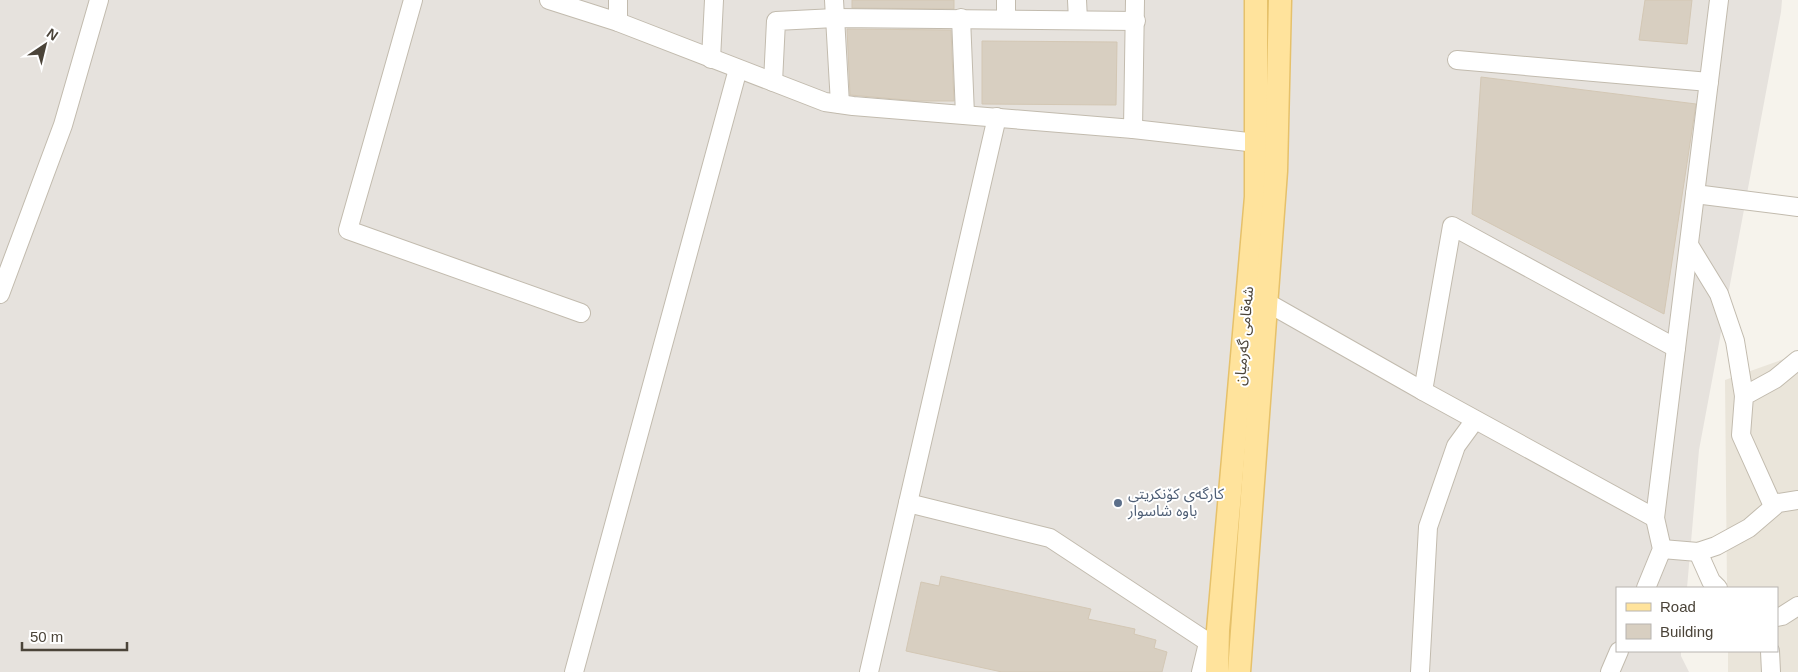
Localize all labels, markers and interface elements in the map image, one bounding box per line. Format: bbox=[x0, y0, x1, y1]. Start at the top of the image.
north arrow bbox=[20, 20, 70, 70]
text: N bbox=[44, 25, 61, 44]
street label: شەقامی گەرمیان bbox=[1231, 285, 1257, 386]
place label: کارگەی کۆنکریتی باوە شاسوار bbox=[1127, 485, 1225, 520]
marker: کارگەی کۆنکریتی باوە شاسوار bbox=[1112, 497, 1124, 509]
legend bbox=[1616, 587, 1778, 652]
text: Road bbox=[1660, 598, 1696, 615]
scale bar bbox=[22, 620, 128, 652]
text: Building bbox=[1660, 623, 1713, 640]
text: 50 m bbox=[30, 628, 63, 645]

